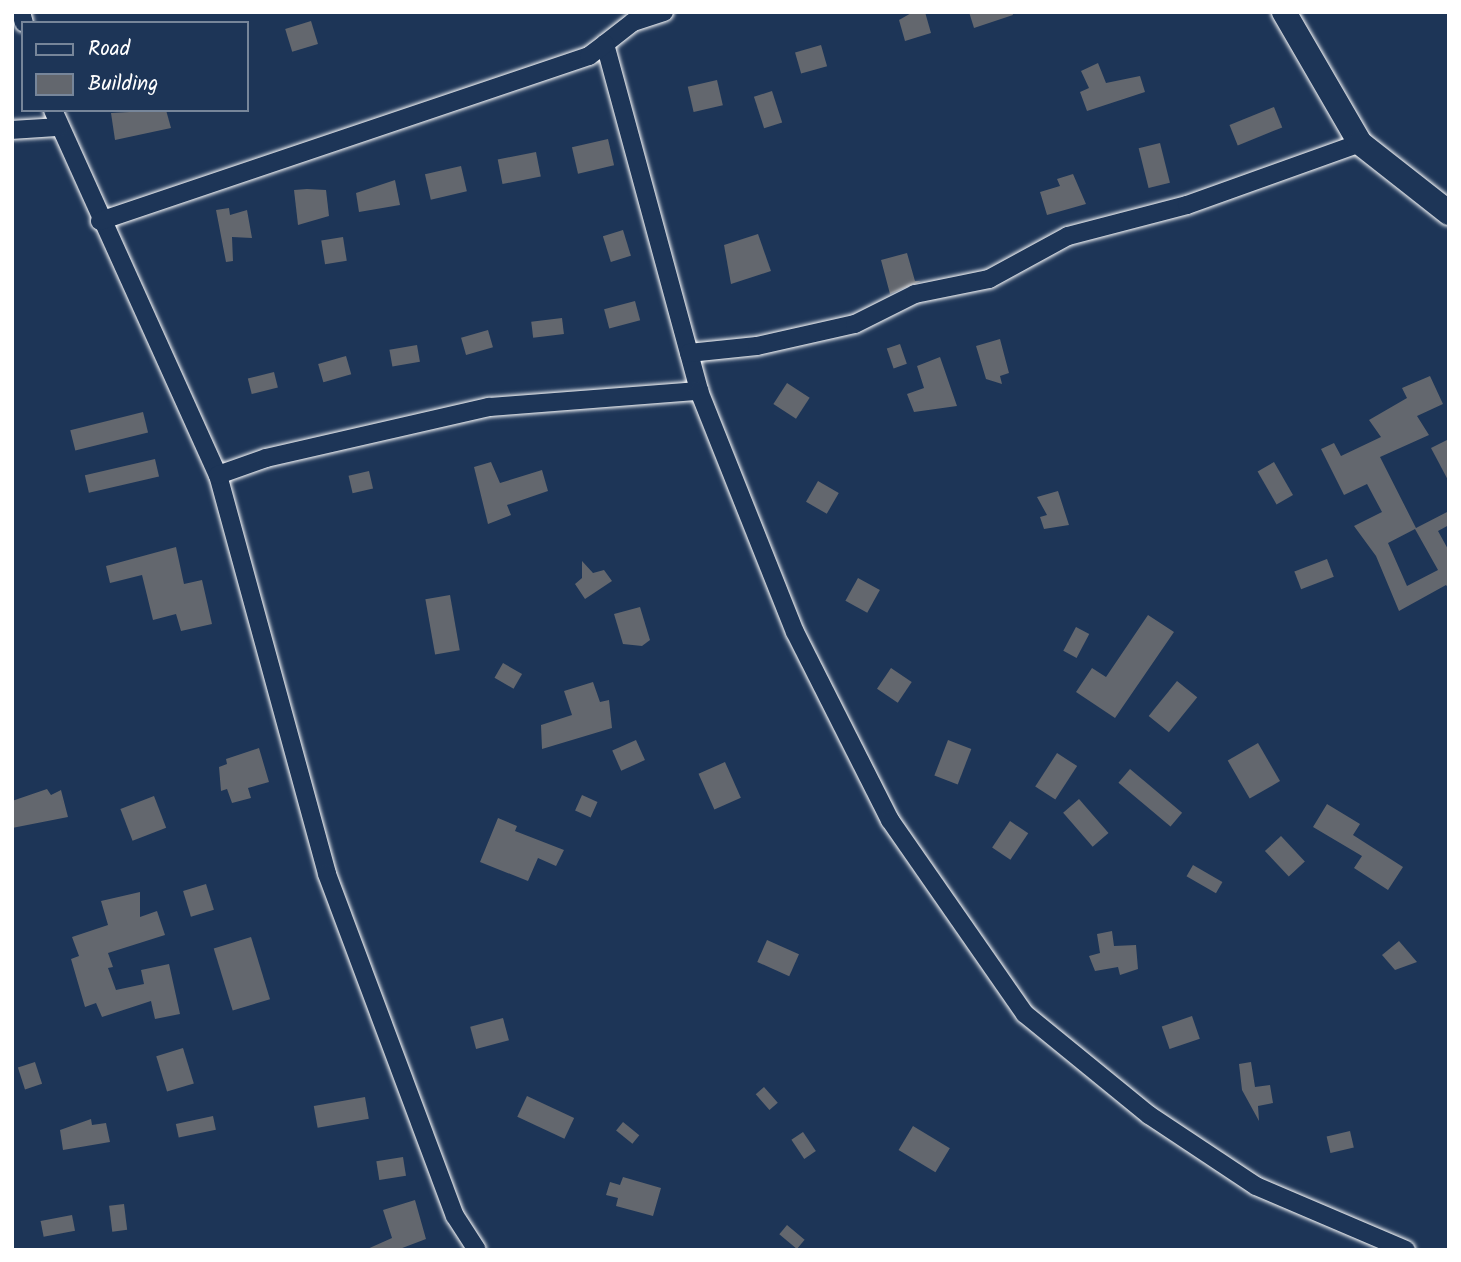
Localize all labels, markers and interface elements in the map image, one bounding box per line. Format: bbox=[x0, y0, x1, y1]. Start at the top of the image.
legend bbox=[21, 21, 248, 112]
text: Road bbox=[88, 33, 130, 66]
text: Building bbox=[88, 68, 158, 101]

